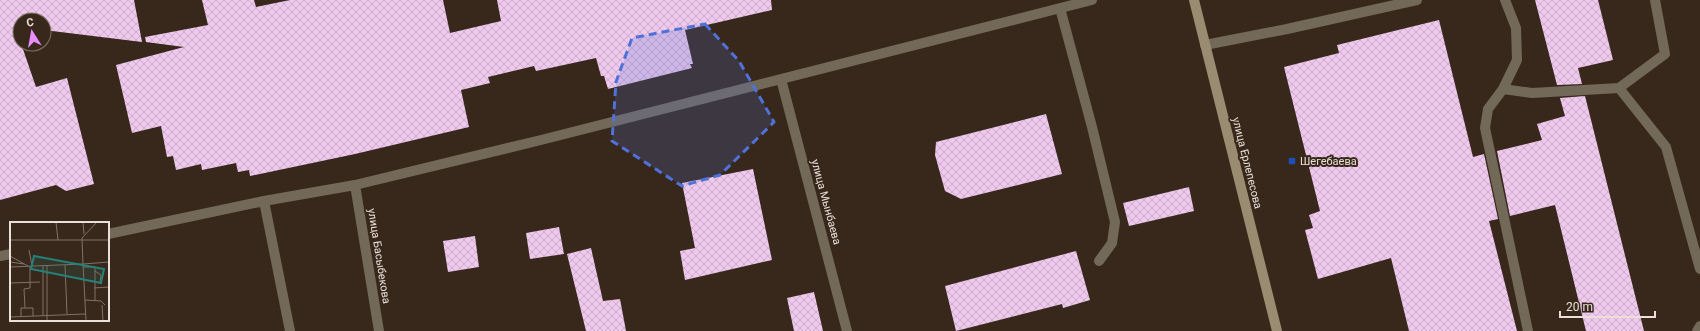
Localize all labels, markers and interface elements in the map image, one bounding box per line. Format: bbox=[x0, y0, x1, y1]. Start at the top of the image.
north arrow bbox=[12, 12, 52, 52]
text: С bbox=[25, 16, 35, 30]
street label: улица Ерлепесова bbox=[1229, 116, 1265, 210]
place label: Шегебаева bbox=[1300, 155, 1357, 168]
marker: Шегебаева bbox=[1287, 156, 1297, 166]
street label: улица Мынбаева bbox=[808, 158, 844, 246]
street label: улица Басыбекова bbox=[365, 207, 393, 305]
inset map bbox=[10, 222, 109, 321]
scale bar bbox=[1560, 293, 1655, 319]
text: 20 m bbox=[1566, 300, 1593, 314]

